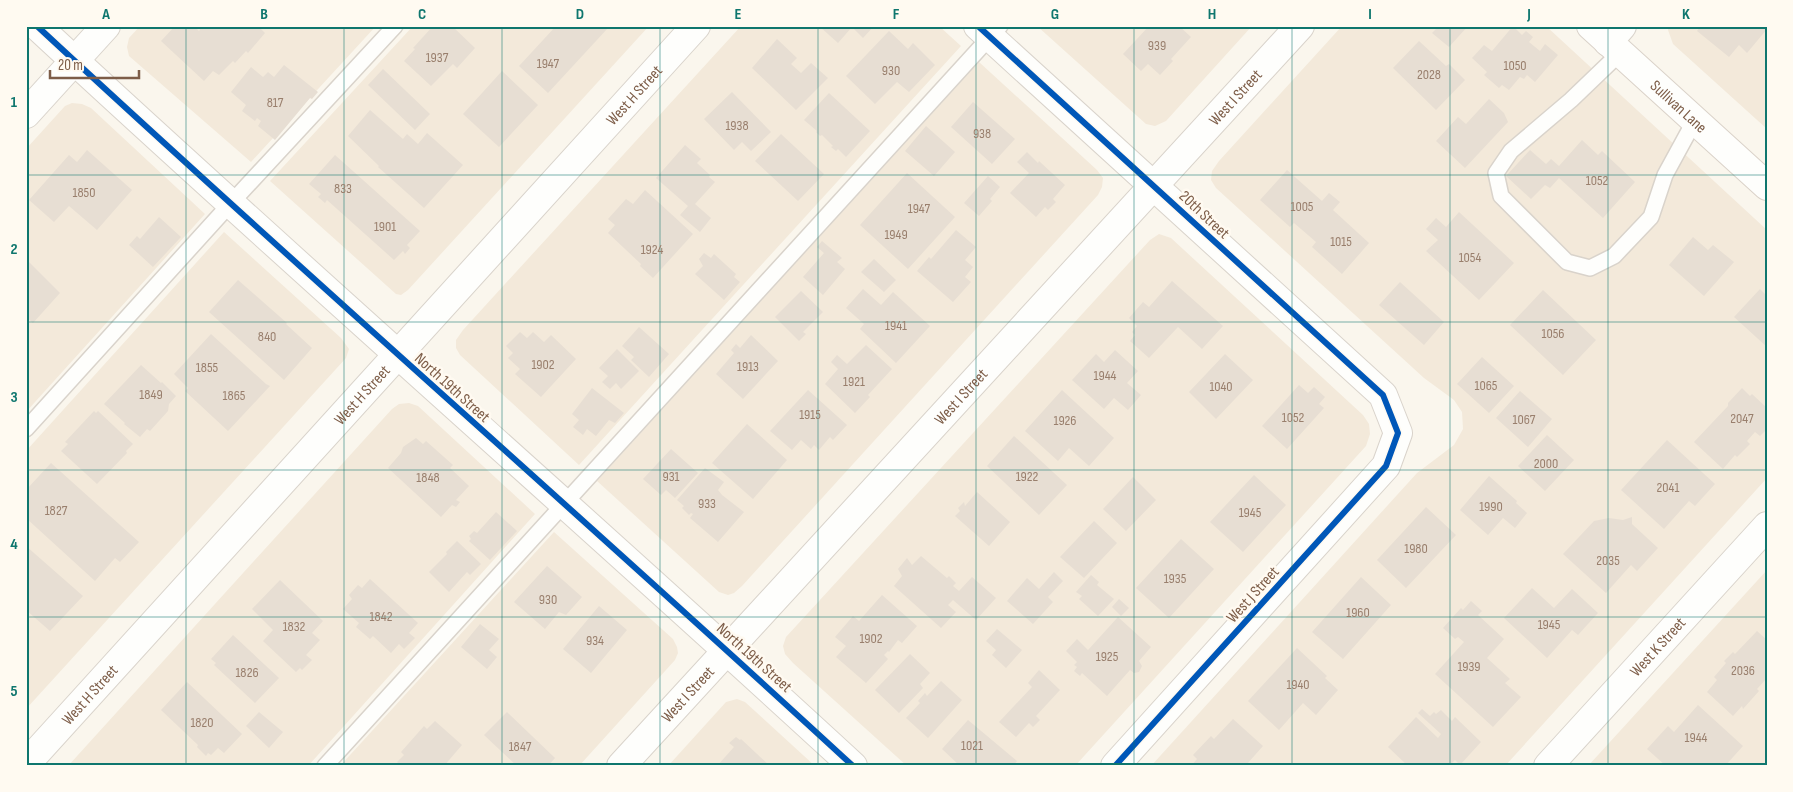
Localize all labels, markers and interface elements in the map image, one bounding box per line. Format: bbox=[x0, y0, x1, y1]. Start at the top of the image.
text: A bbox=[101, 5, 110, 24]
text: B bbox=[260, 5, 268, 24]
text: C bbox=[418, 5, 426, 24]
text: D bbox=[576, 5, 584, 24]
text: E bbox=[735, 5, 742, 24]
text: F bbox=[893, 5, 900, 24]
text: G bbox=[1051, 5, 1059, 24]
text: H bbox=[1208, 5, 1216, 24]
text: I bbox=[1368, 5, 1372, 24]
text: J bbox=[1526, 5, 1531, 24]
text: K bbox=[1682, 5, 1690, 24]
house number: 939 bbox=[1148, 37, 1166, 54]
scale bar bbox=[50, 48, 139, 80]
house number: 1937 bbox=[426, 49, 449, 66]
house number: 1947 bbox=[537, 55, 560, 72]
text: 20 m bbox=[58, 56, 83, 75]
house number: 1050 bbox=[1503, 57, 1527, 74]
street label: West H Street bbox=[603, 62, 667, 130]
house number: 930 bbox=[882, 62, 900, 79]
street label: West I Street bbox=[1206, 66, 1267, 130]
house number: 2028 bbox=[1417, 66, 1441, 83]
street label: Sullivan Lane bbox=[1646, 77, 1710, 138]
text: 1 bbox=[11, 93, 18, 112]
house number: 817 bbox=[267, 94, 284, 111]
house number: 1938 bbox=[725, 117, 749, 134]
house number: 938 bbox=[973, 125, 991, 142]
house number: 1052 bbox=[1586, 172, 1608, 189]
house number: 833 bbox=[334, 180, 352, 197]
house number: 1850 bbox=[73, 184, 95, 201]
street label: 20th Street bbox=[1175, 187, 1233, 243]
house number: 1005 bbox=[1290, 198, 1314, 215]
house number: 1947 bbox=[908, 200, 931, 217]
house number: 1901 bbox=[374, 218, 396, 235]
house number: 1949 bbox=[884, 226, 908, 243]
house number: 1015 bbox=[1330, 233, 1352, 250]
text: 2 bbox=[10, 240, 18, 259]
house number: 1924 bbox=[641, 241, 663, 258]
house number: 1054 bbox=[1459, 249, 1481, 266]
house number: 1941 bbox=[885, 317, 907, 334]
house number: 1056 bbox=[1542, 325, 1564, 342]
house number: 840 bbox=[258, 328, 276, 345]
street label: North 19th Street bbox=[410, 349, 494, 427]
house number: 1902 bbox=[531, 356, 555, 373]
house number: 1913 bbox=[737, 358, 759, 375]
house number: 1855 bbox=[196, 359, 219, 376]
street label: West H Street bbox=[331, 362, 395, 429]
street label: West I Street bbox=[931, 365, 992, 429]
house number: 1944 bbox=[1094, 367, 1117, 384]
house number: 1921 bbox=[843, 373, 865, 390]
house number: 1065 bbox=[1475, 377, 1498, 394]
house number: 1040 bbox=[1209, 378, 1233, 395]
house number: 1849 bbox=[139, 386, 163, 403]
house number: 1865 bbox=[223, 387, 246, 404]
text: 3 bbox=[10, 388, 18, 407]
house number: 1915 bbox=[799, 406, 821, 423]
house number: 1052 bbox=[1282, 409, 1304, 426]
house number: 2047 bbox=[1730, 410, 1754, 427]
house number: 1067 bbox=[1513, 411, 1536, 428]
house number: 1926 bbox=[1053, 412, 1077, 429]
house number: 2000 bbox=[1534, 455, 1558, 472]
house number: 931 bbox=[663, 468, 680, 485]
house number: 1922 bbox=[1016, 468, 1039, 485]
house number: 1848 bbox=[416, 469, 440, 486]
house number: 2041 bbox=[1657, 479, 1679, 496]
house number: 933 bbox=[698, 495, 716, 512]
house number: 1990 bbox=[1479, 498, 1503, 515]
house number: 1827 bbox=[45, 502, 68, 519]
house number: 1945 bbox=[1239, 504, 1262, 521]
text: 4 bbox=[10, 535, 18, 554]
house number: 1980 bbox=[1404, 540, 1428, 557]
house number: 2035 bbox=[1596, 552, 1620, 569]
street label: West J Street bbox=[1223, 563, 1283, 627]
house number: 1935 bbox=[1164, 570, 1187, 587]
house number: 930 bbox=[539, 591, 557, 608]
house number: 1960 bbox=[1346, 604, 1370, 621]
house number: 1842 bbox=[369, 608, 393, 625]
street label: West K Street bbox=[1627, 614, 1690, 681]
house number: 1945 bbox=[1538, 616, 1561, 633]
house number: 1832 bbox=[283, 618, 306, 635]
street label: North 19th Street bbox=[712, 619, 796, 697]
house number: 1902 bbox=[859, 630, 883, 647]
house number: 934 bbox=[586, 632, 604, 649]
house number: 1925 bbox=[1096, 648, 1119, 665]
house number: 1939 bbox=[1457, 658, 1481, 675]
street label: West H Street bbox=[58, 661, 122, 729]
house number: 2036 bbox=[1731, 662, 1755, 679]
street label: West I Street bbox=[658, 663, 719, 727]
house number: 1826 bbox=[235, 664, 259, 681]
house number: 1940 bbox=[1286, 676, 1310, 693]
text: 5 bbox=[10, 682, 18, 701]
house number: 1820 bbox=[190, 714, 214, 731]
house number: 1944 bbox=[1685, 729, 1708, 746]
house number: 1021 bbox=[961, 737, 983, 754]
house number: 1847 bbox=[509, 738, 532, 755]

